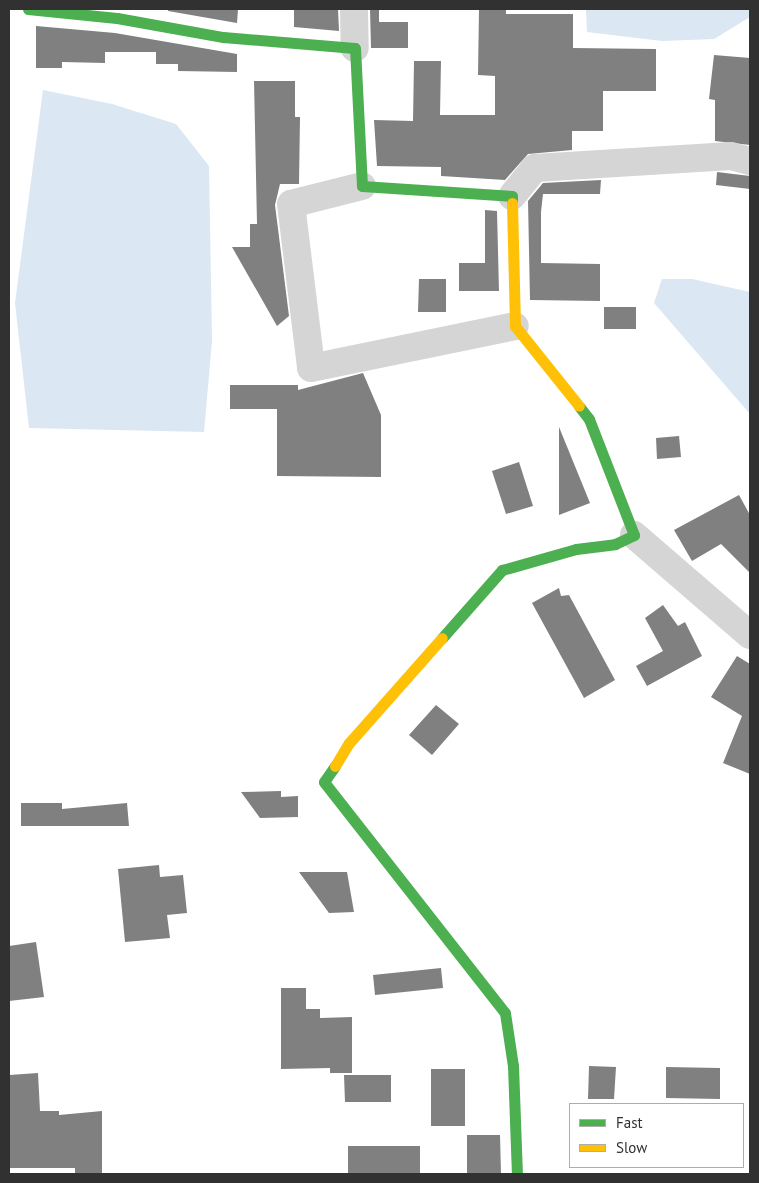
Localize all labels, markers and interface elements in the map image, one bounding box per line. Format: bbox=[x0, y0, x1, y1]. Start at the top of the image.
legend bbox=[569, 1103, 744, 1168]
text: Fast bbox=[616, 1113, 643, 1132]
text: Slow bbox=[616, 1138, 647, 1157]

